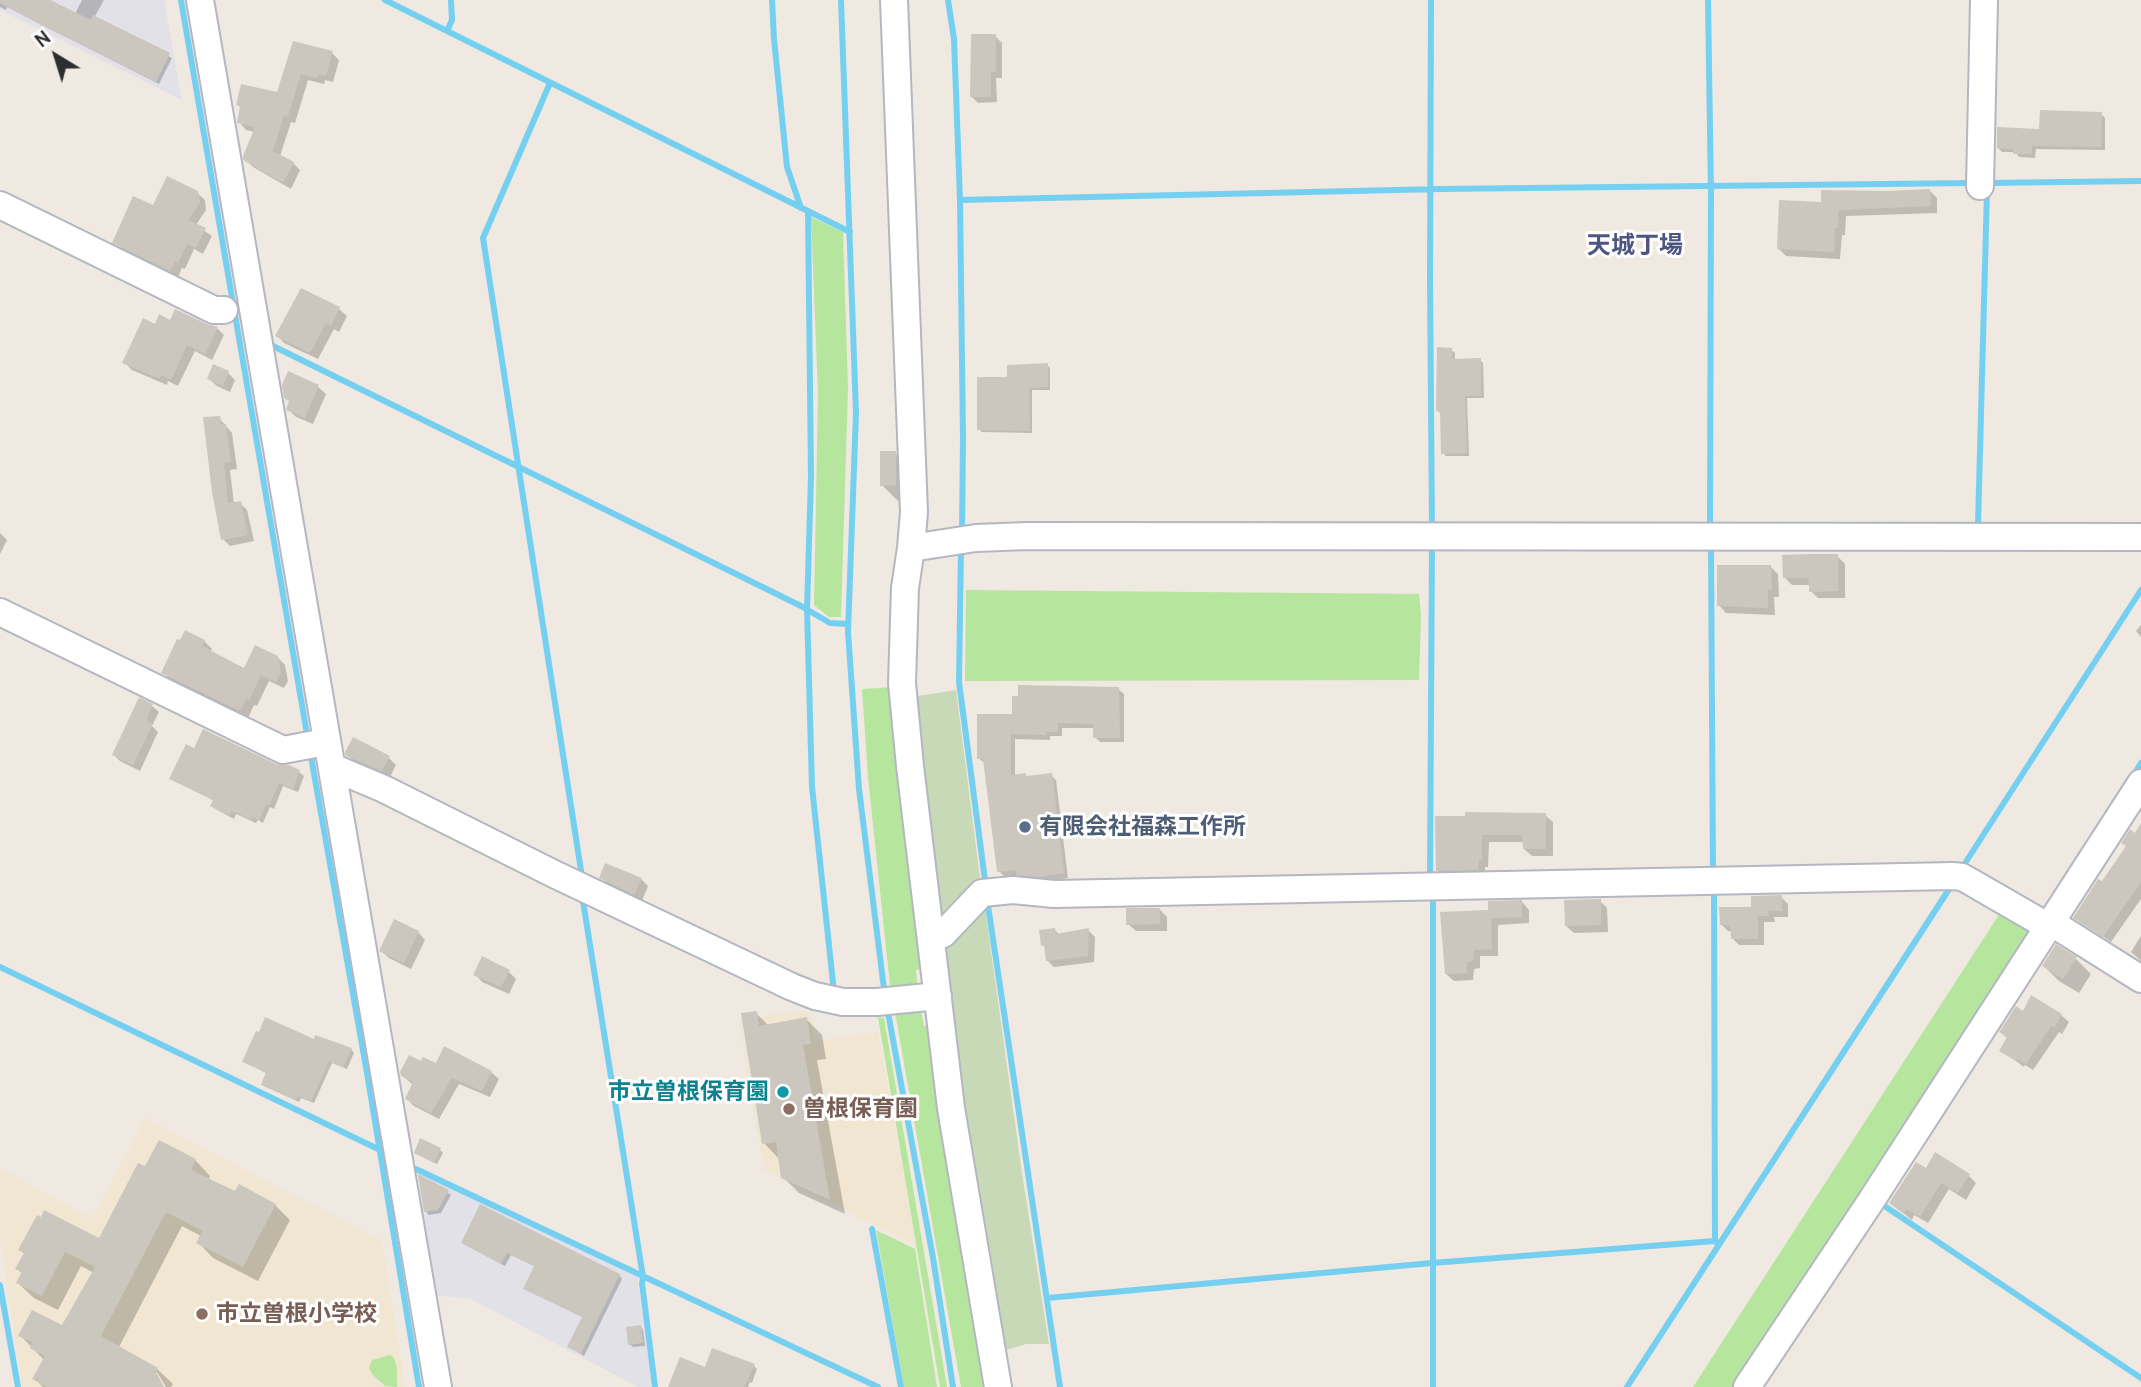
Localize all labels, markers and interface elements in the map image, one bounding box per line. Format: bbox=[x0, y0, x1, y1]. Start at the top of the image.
north arrow bbox=[21, 21, 91, 91]
text: N bbox=[30, 26, 55, 52]
district label: 天城丁場 bbox=[1587, 232, 1683, 260]
place label: 有限会社福森工作所 bbox=[1039, 813, 1246, 841]
marker: 有限会社福森工作所 bbox=[1017, 819, 1033, 835]
place label: 市立曽根保育園 bbox=[608, 1078, 769, 1106]
marker: 市立曽根保育園 bbox=[775, 1084, 791, 1100]
place label: 曽根保育園 bbox=[803, 1095, 918, 1123]
marker: 曽根保育園 bbox=[781, 1101, 797, 1117]
place label: 市立曽根小学校 bbox=[216, 1300, 377, 1328]
marker: 市立曽根小学校 bbox=[194, 1306, 210, 1322]

